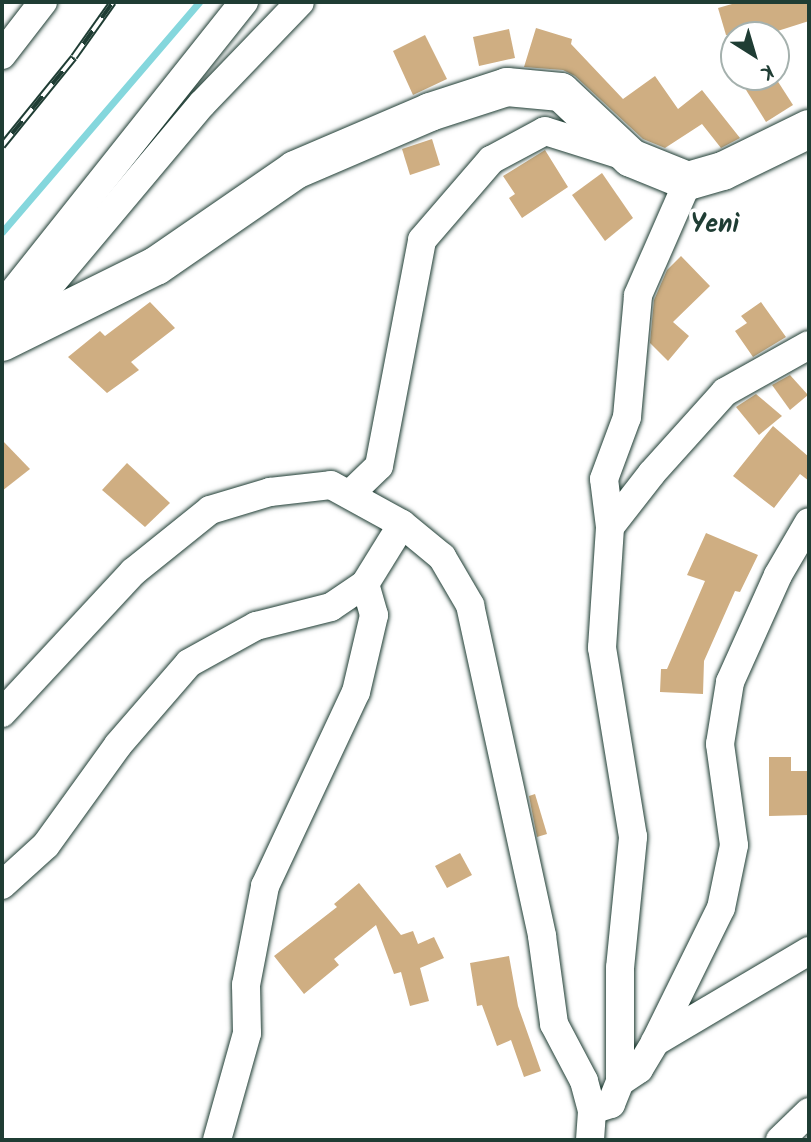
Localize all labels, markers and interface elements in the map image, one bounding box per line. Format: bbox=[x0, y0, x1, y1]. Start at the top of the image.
north arrow bbox=[720, 21, 790, 91]
text: K bbox=[753, 56, 780, 87]
district label: Yeni bbox=[691, 210, 739, 242]

